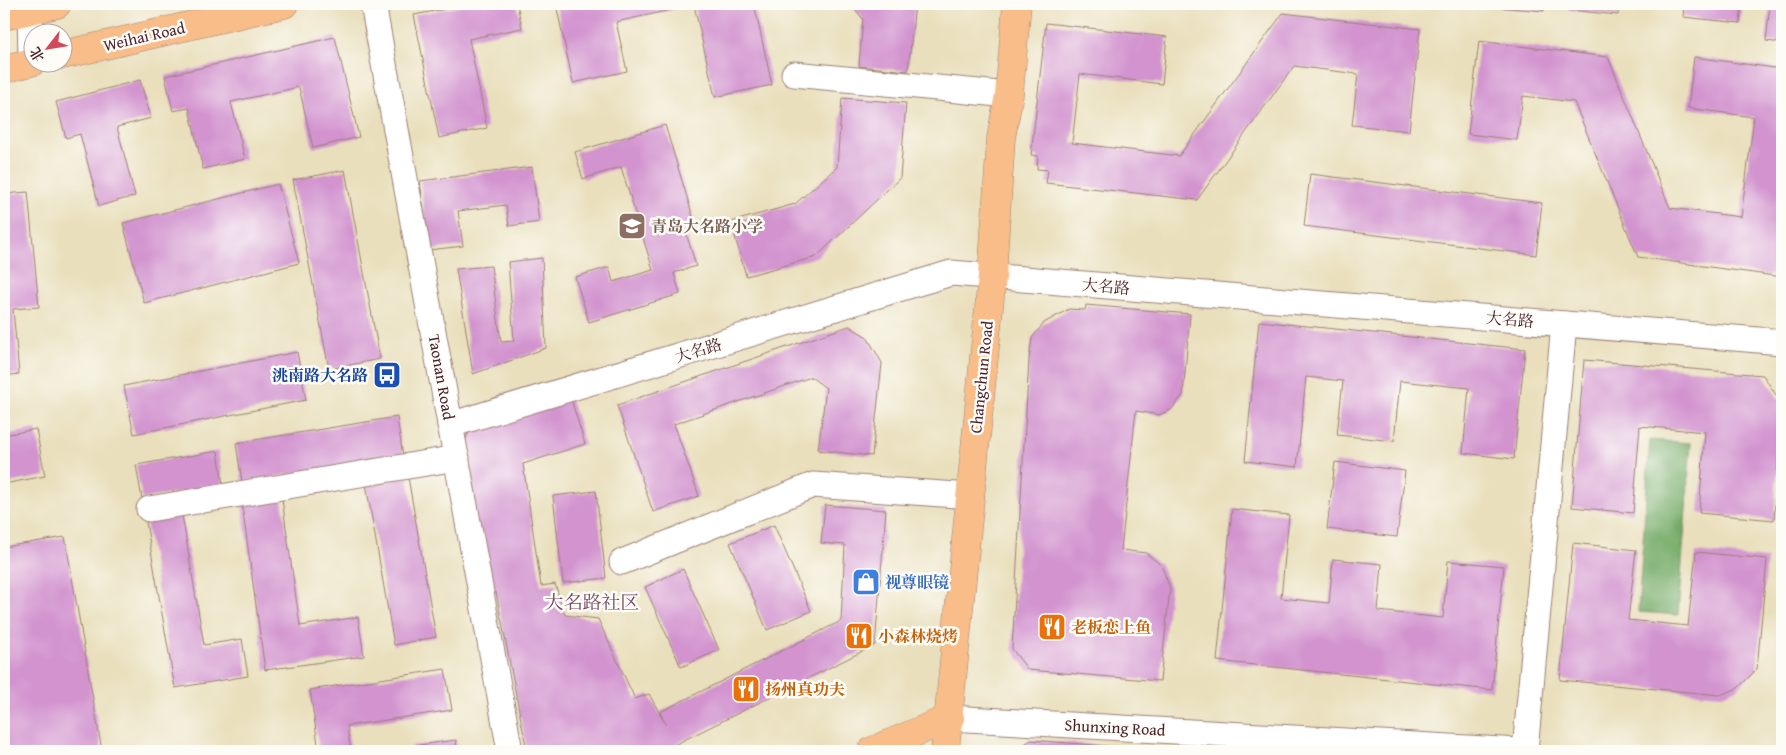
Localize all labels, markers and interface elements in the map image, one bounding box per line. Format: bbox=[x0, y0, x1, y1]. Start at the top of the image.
street label: Weihai Road bbox=[101, 15, 188, 57]
north arrow bbox=[22, 22, 72, 72]
text: 北 bbox=[25, 44, 49, 66]
school or university icon: 青岛大名路小学 bbox=[617, 211, 647, 241]
place label: 青岛大名路小学 bbox=[651, 214, 763, 238]
street label: 大名路 bbox=[1081, 272, 1131, 300]
street label: 大名路 bbox=[1485, 305, 1535, 333]
street label: Changchun Road bbox=[963, 319, 999, 434]
street label: Taonan Road bbox=[423, 332, 461, 422]
street label: 大名路 bbox=[672, 332, 724, 368]
bus stop icon: 洮南路大名路 bbox=[372, 360, 402, 390]
place label: 洮南路大名路 bbox=[272, 363, 368, 387]
shop icon: 视尊眼镜 bbox=[851, 567, 881, 597]
place label: 视尊眼镜 bbox=[885, 570, 949, 594]
district label: 大名路社区 bbox=[544, 588, 640, 616]
restaurant icon: 老板恋上鱼 bbox=[1037, 612, 1067, 642]
place label: 老板恋上鱼 bbox=[1071, 615, 1151, 639]
restaurant icon: 小森林烧烤 bbox=[844, 621, 874, 651]
place label: 小森林烧烤 bbox=[878, 624, 958, 648]
restaurant icon: 扬州真功夫 bbox=[731, 674, 761, 704]
place label: 扬州真功夫 bbox=[765, 677, 845, 701]
street label: Shunxing Road bbox=[1064, 712, 1167, 742]

